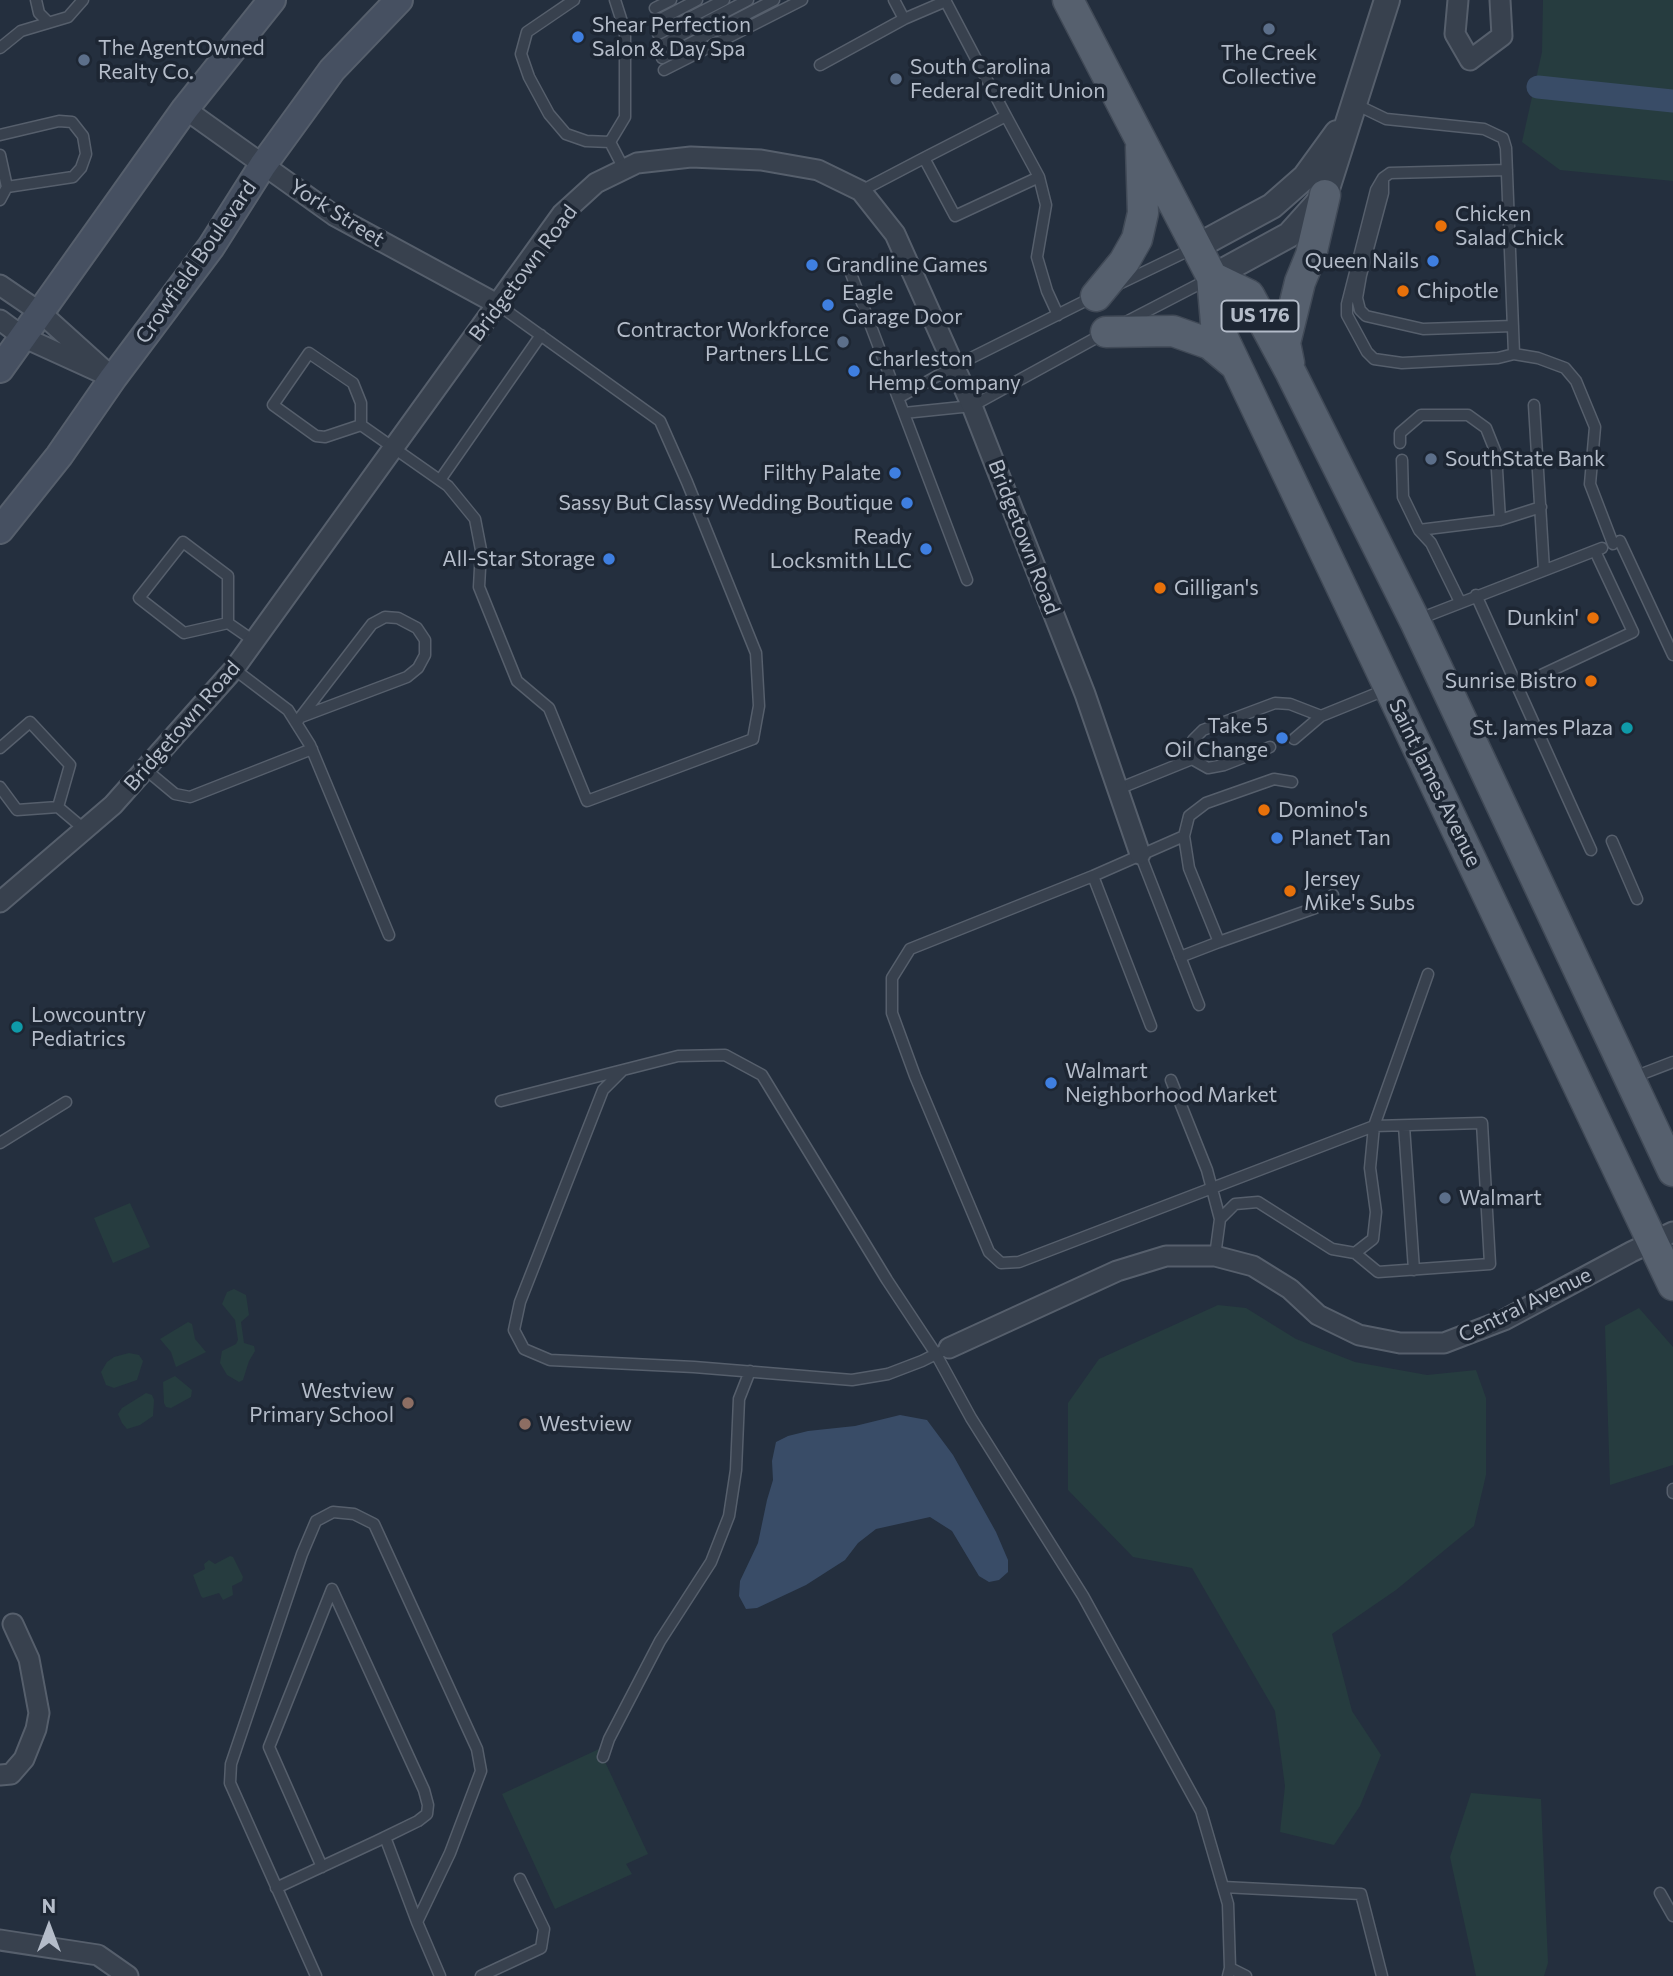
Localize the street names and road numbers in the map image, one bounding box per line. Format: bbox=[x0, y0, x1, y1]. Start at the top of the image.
street label: York Street bbox=[285, 174, 389, 252]
street label: Crowfield Boulevard bbox=[130, 176, 262, 348]
street label: Bridgetown Road bbox=[464, 200, 582, 346]
road number: US 176 bbox=[1222, 300, 1298, 332]
street label: Bridgetown Road bbox=[983, 456, 1065, 618]
street label: Bridgetown Road bbox=[119, 656, 245, 796]
street label: Saint James Avenue bbox=[1383, 695, 1487, 871]
street label: Central Avenue bbox=[1454, 1262, 1596, 1348]

